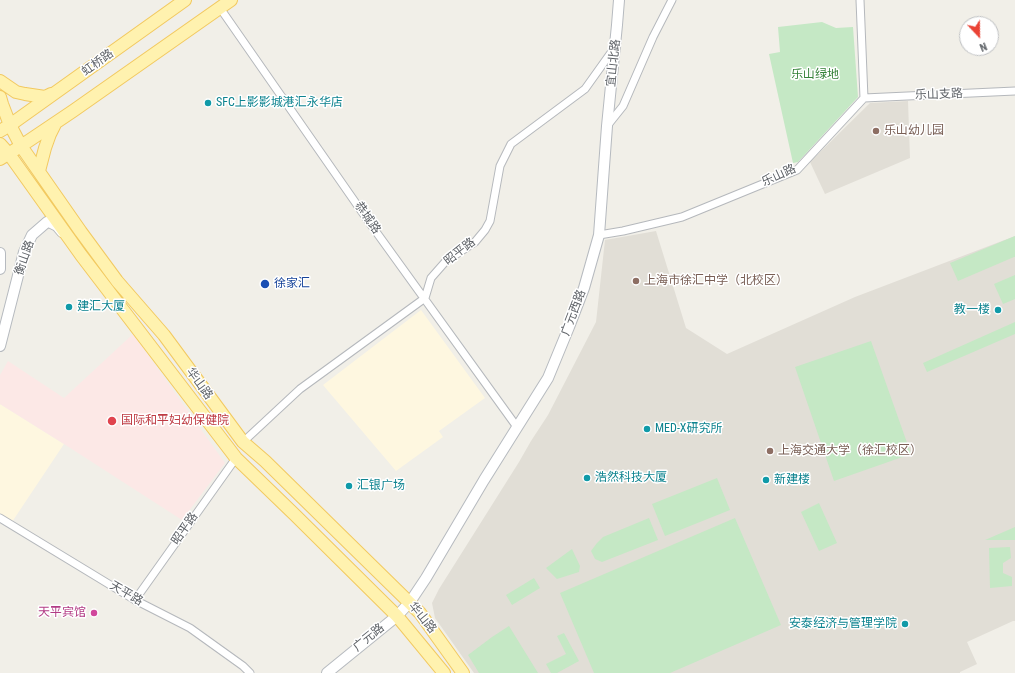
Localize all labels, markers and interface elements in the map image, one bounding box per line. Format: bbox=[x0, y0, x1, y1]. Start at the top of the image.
north arrow bbox=[959, 16, 999, 56]
street label: 宜山北路 bbox=[604, 38, 624, 88]
text: N bbox=[978, 39, 989, 54]
street label: 虹桥路 bbox=[79, 47, 117, 79]
park label: 乐山绿地 bbox=[791, 68, 839, 82]
street label: 乐山支路 bbox=[915, 87, 963, 103]
place label: SFC上影影城港汇永华店 bbox=[216, 96, 343, 110]
marker: SFC上影影城港汇永华店 bbox=[203, 98, 213, 108]
place label: 乐山幼儿园 bbox=[884, 124, 944, 138]
marker: 乐山幼儿园 bbox=[871, 126, 881, 136]
street label: 乐山路 bbox=[760, 162, 798, 190]
street label: 恭城路 bbox=[351, 199, 383, 237]
street label: 昭平路 bbox=[441, 235, 479, 269]
street label: 衡山路 bbox=[12, 239, 38, 277]
place label: 上海市徐汇中学（北校区） bbox=[644, 274, 788, 288]
marker: 上海市徐汇中学（北校区） bbox=[631, 276, 641, 286]
place label: 徐家汇 bbox=[274, 277, 310, 291]
marker: 徐家汇 bbox=[259, 278, 271, 290]
street label: 广元西路 bbox=[559, 288, 589, 338]
place label: 建汇大厦 bbox=[77, 300, 125, 314]
marker: 建汇大厦 bbox=[64, 302, 74, 312]
place label: 教一楼 bbox=[954, 303, 990, 317]
marker: 教一楼 bbox=[993, 305, 1003, 315]
street label: 华山路 bbox=[183, 365, 215, 403]
place label: 国际和平妇幼保健院 bbox=[121, 414, 229, 428]
marker: 国际和平妇幼保健院 bbox=[106, 415, 118, 427]
place label: MED-X研究所 bbox=[655, 422, 722, 436]
marker: MED-X研究所 bbox=[642, 424, 652, 434]
place label: 上海交通大学（徐汇校区） bbox=[778, 444, 922, 458]
marker: 上海交通大学（徐汇校区） bbox=[765, 446, 775, 456]
place label: 浩然科技大厦 bbox=[595, 471, 667, 485]
marker: 浩然科技大厦 bbox=[582, 473, 592, 483]
place label: 新建楼 bbox=[774, 473, 810, 487]
marker: 新建楼 bbox=[761, 475, 771, 485]
place label: 汇银广场 bbox=[357, 479, 405, 493]
marker: 汇银广场 bbox=[344, 481, 354, 491]
street label: 昭平路 bbox=[169, 510, 201, 548]
street label: 天平路 bbox=[107, 579, 145, 609]
street label: 华山路 bbox=[405, 599, 439, 637]
place label: 天平宾馆 bbox=[38, 606, 86, 620]
marker: 天平宾馆 bbox=[89, 608, 99, 618]
place label: 安泰经济与管理学院 bbox=[789, 617, 897, 631]
marker: 安泰经济与管理学院 bbox=[900, 619, 910, 629]
street label: 广元路 bbox=[350, 621, 388, 655]

